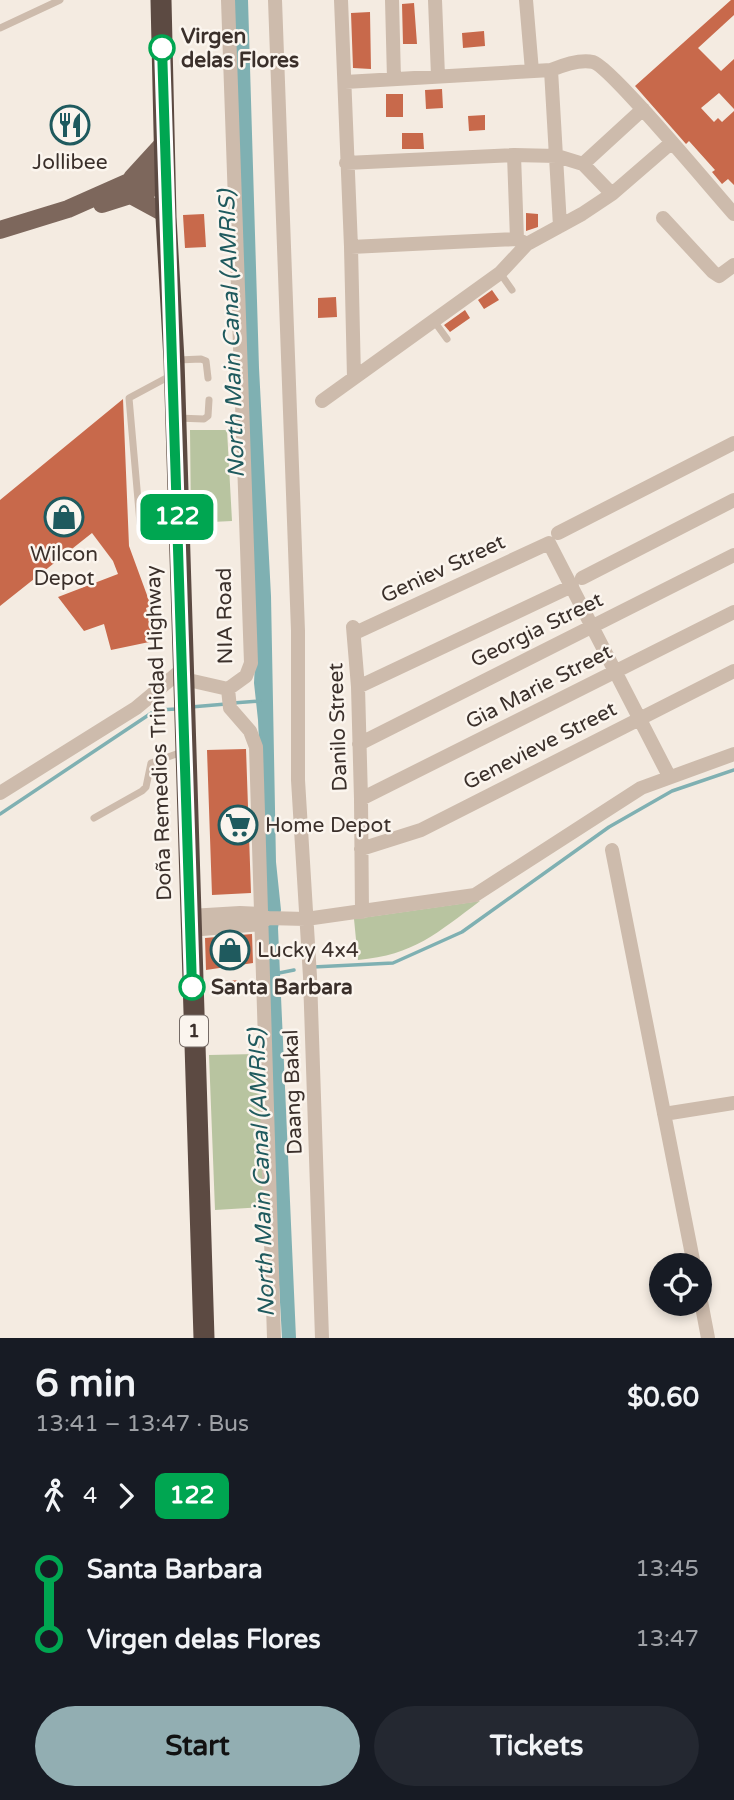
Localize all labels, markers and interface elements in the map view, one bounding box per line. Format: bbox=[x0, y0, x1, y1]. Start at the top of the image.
place label: Virgen delas Flores bbox=[181, 24, 299, 73]
marker: Virgen delas Flores bbox=[149, 35, 175, 61]
restaurant icon: Jollibee bbox=[49, 104, 91, 146]
place label: Jollibee bbox=[32, 150, 108, 175]
water label: North Main Canal (AMRIS) bbox=[213, 187, 251, 479]
line badge: 122 bbox=[137, 494, 217, 540]
shop icon: Wilcon Depot bbox=[43, 496, 85, 538]
text: 122 bbox=[154, 502, 200, 531]
street label: Geniev Street bbox=[377, 529, 509, 609]
place label: Wilcon Depot bbox=[30, 542, 98, 591]
street label: Doña Remedios Trinidad Highway bbox=[141, 565, 177, 901]
street label: NIA Road bbox=[212, 567, 238, 665]
street label: Georgia Street bbox=[467, 587, 607, 673]
street label: Gia Marie Street bbox=[462, 639, 616, 735]
street label: Danilo Street bbox=[323, 662, 353, 792]
street label: Genevieve Street bbox=[459, 697, 621, 795]
supermarket icon: Home Depot bbox=[217, 804, 259, 846]
place label: Home Depot bbox=[265, 813, 391, 838]
shop icon: Lucky 4x4 bbox=[209, 929, 251, 971]
place label: Lucky 4x4 bbox=[257, 938, 359, 963]
marker: Santa Barbara bbox=[179, 974, 205, 1000]
place label: Santa Barbara bbox=[211, 975, 353, 1000]
road number: 1 bbox=[180, 1015, 208, 1046]
water label: North Main Canal (AMRIS) bbox=[243, 1026, 281, 1318]
street label: Daang Bakal bbox=[278, 1029, 308, 1155]
map controls bbox=[649, 1253, 712, 1316]
button: locate bbox=[649, 1253, 712, 1316]
text: 6 min bbox=[35, 1361, 136, 1407]
text: $0.60 bbox=[627, 1382, 699, 1413]
text: 13:41 – 13:47 · Bus bbox=[35, 1410, 249, 1438]
icon: walk bbox=[35, 1477, 73, 1515]
icon: forward bbox=[107, 1477, 145, 1515]
text: 122 bbox=[169, 1481, 215, 1510]
text: 4 bbox=[83, 1482, 97, 1510]
text: Santa Barbara bbox=[87, 1554, 263, 1585]
text: 13:45 bbox=[635, 1555, 699, 1583]
text: Virgen delas Flores bbox=[87, 1624, 321, 1655]
text: 13:47 bbox=[635, 1625, 699, 1653]
button: Start bbox=[35, 1706, 360, 1786]
button: Tickets bbox=[374, 1706, 699, 1786]

